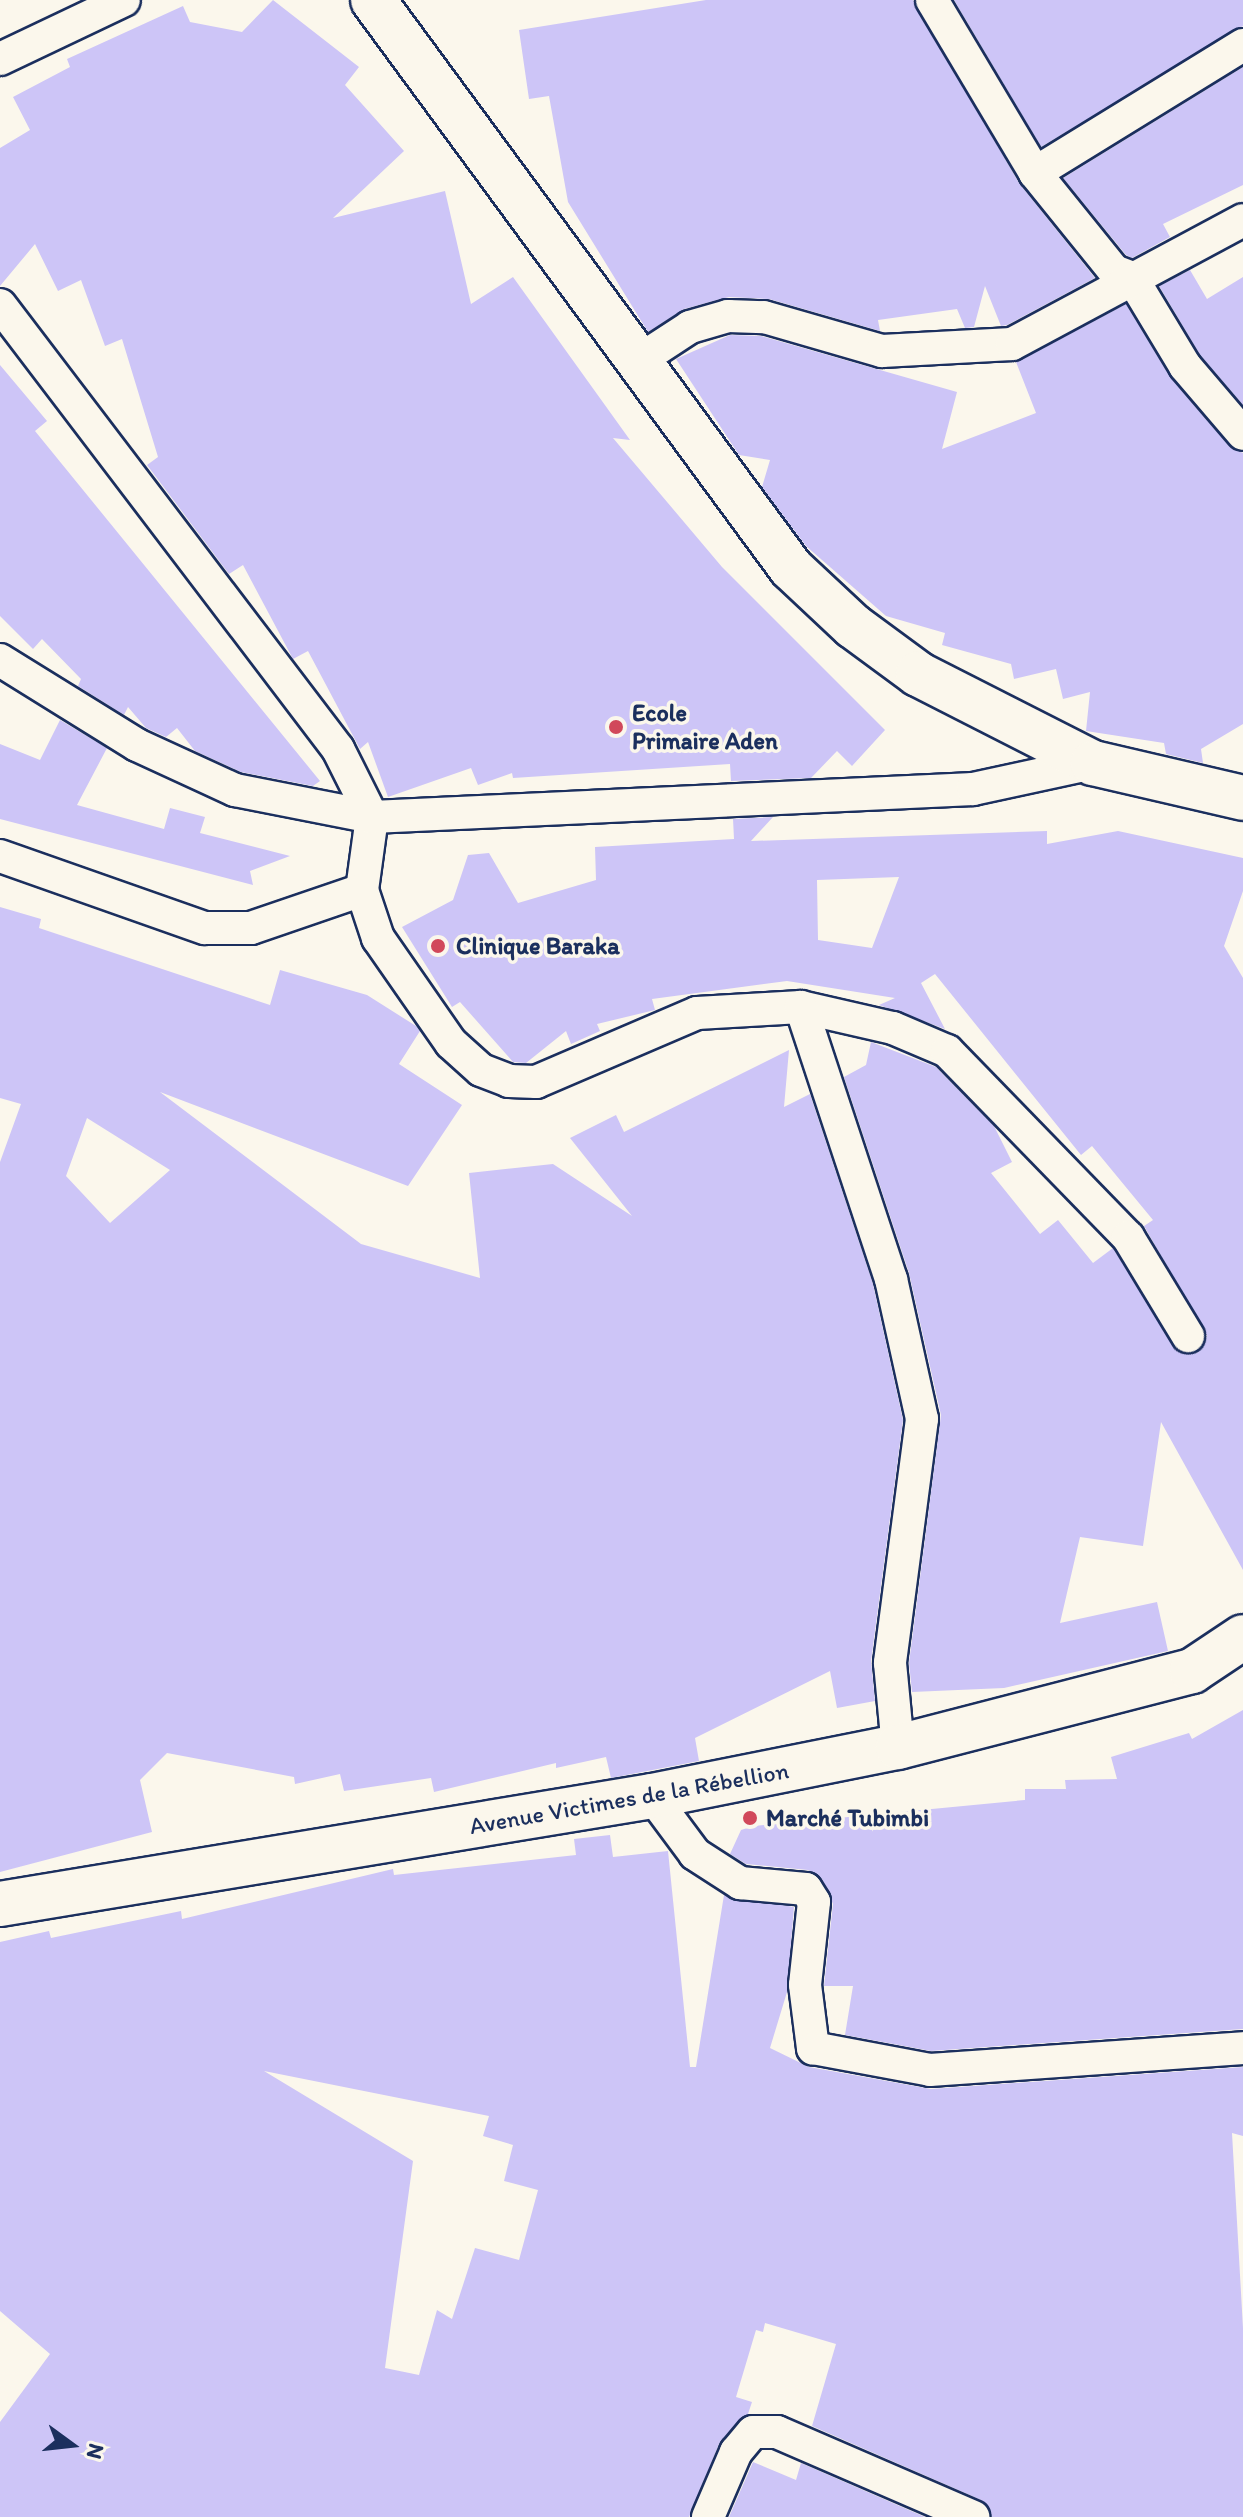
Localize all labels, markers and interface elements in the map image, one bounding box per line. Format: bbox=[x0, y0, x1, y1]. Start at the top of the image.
place label: Ecole Primaire Aden bbox=[632, 699, 778, 755]
marker: Ecole Primaire Aden bbox=[607, 718, 625, 736]
place label: Clinique Baraka bbox=[456, 932, 620, 960]
marker: Clinique Baraka bbox=[427, 935, 449, 957]
street label: Avenue Victimes de la Rébellion bbox=[467, 1756, 791, 1840]
place label: Marché Tubimbi bbox=[766, 1804, 929, 1832]
marker: Marché Tubimbi bbox=[741, 1809, 759, 1827]
north arrow bbox=[32, 2405, 112, 2485]
text: N bbox=[81, 2441, 111, 2462]

